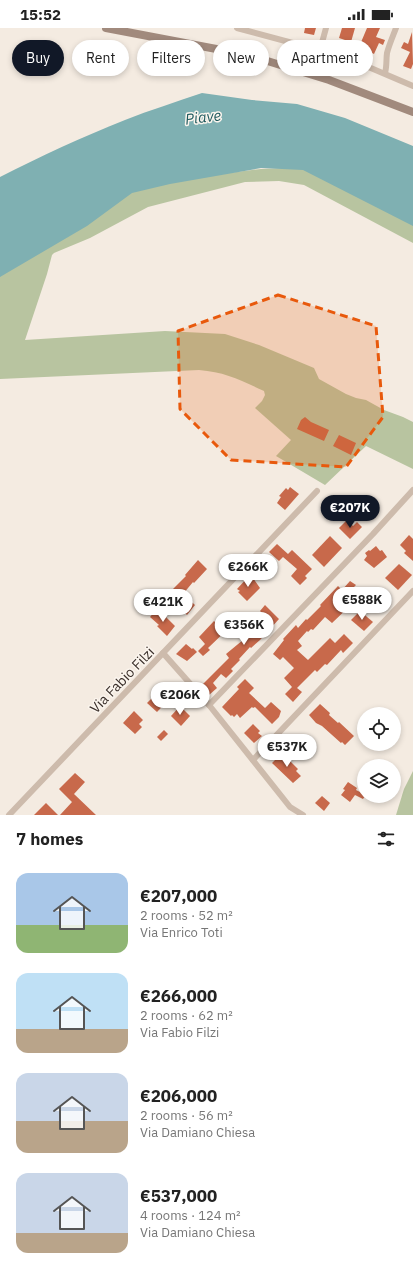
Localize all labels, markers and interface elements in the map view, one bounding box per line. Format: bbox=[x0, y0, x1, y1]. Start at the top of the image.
text: 15:52 bbox=[20, 5, 61, 24]
chip: Buy bbox=[12, 40, 64, 76]
chip: Rent bbox=[72, 40, 129, 76]
chip: Filters bbox=[137, 40, 205, 76]
chip: New bbox=[213, 40, 269, 76]
chip: Apartment bbox=[277, 40, 373, 76]
water label: Piave bbox=[184, 105, 222, 129]
pin: €207K bbox=[322, 495, 378, 529]
text: €207K bbox=[330, 499, 370, 516]
pin: €266K bbox=[220, 554, 276, 588]
text: €266K bbox=[228, 558, 268, 575]
pin: €588K bbox=[334, 587, 390, 621]
pin: €421K bbox=[135, 589, 191, 623]
text: €588K bbox=[342, 591, 382, 608]
text: €421K bbox=[143, 593, 183, 610]
pin: €356K bbox=[216, 612, 272, 646]
text: €356K bbox=[224, 616, 264, 633]
street label: Via Fabio Filzi bbox=[86, 643, 158, 717]
pin: €206K bbox=[152, 682, 208, 716]
text: €206K bbox=[160, 686, 200, 703]
map controls bbox=[357, 707, 401, 803]
button: locate bbox=[357, 707, 401, 751]
pin: €537K bbox=[259, 734, 315, 768]
text: €537K bbox=[267, 738, 307, 755]
button: layers bbox=[357, 759, 401, 803]
text: 7 homes bbox=[16, 828, 83, 850]
icon: filters bbox=[375, 828, 397, 850]
text: €207,000 bbox=[140, 885, 217, 907]
icon: home bbox=[48, 889, 96, 937]
text: 2 rooms · 52 m² bbox=[140, 907, 233, 924]
text: Via Enrico Toti bbox=[140, 924, 223, 941]
text: €266,000 bbox=[140, 985, 217, 1007]
icon: home bbox=[48, 989, 96, 1037]
text: 2 rooms · 62 m² bbox=[140, 1007, 233, 1024]
text: Via Fabio Filzi bbox=[140, 1024, 219, 1041]
text: €206,000 bbox=[140, 1085, 217, 1107]
icon: home bbox=[48, 1089, 96, 1137]
text: 2 rooms · 56 m² bbox=[140, 1107, 233, 1124]
text: Via Damiano Chiesa bbox=[140, 1124, 255, 1141]
text: €537,000 bbox=[140, 1185, 217, 1207]
icon: home bbox=[48, 1189, 96, 1237]
text: 4 rooms · 124 m² bbox=[140, 1207, 241, 1224]
text: Via Damiano Chiesa bbox=[140, 1224, 255, 1241]

